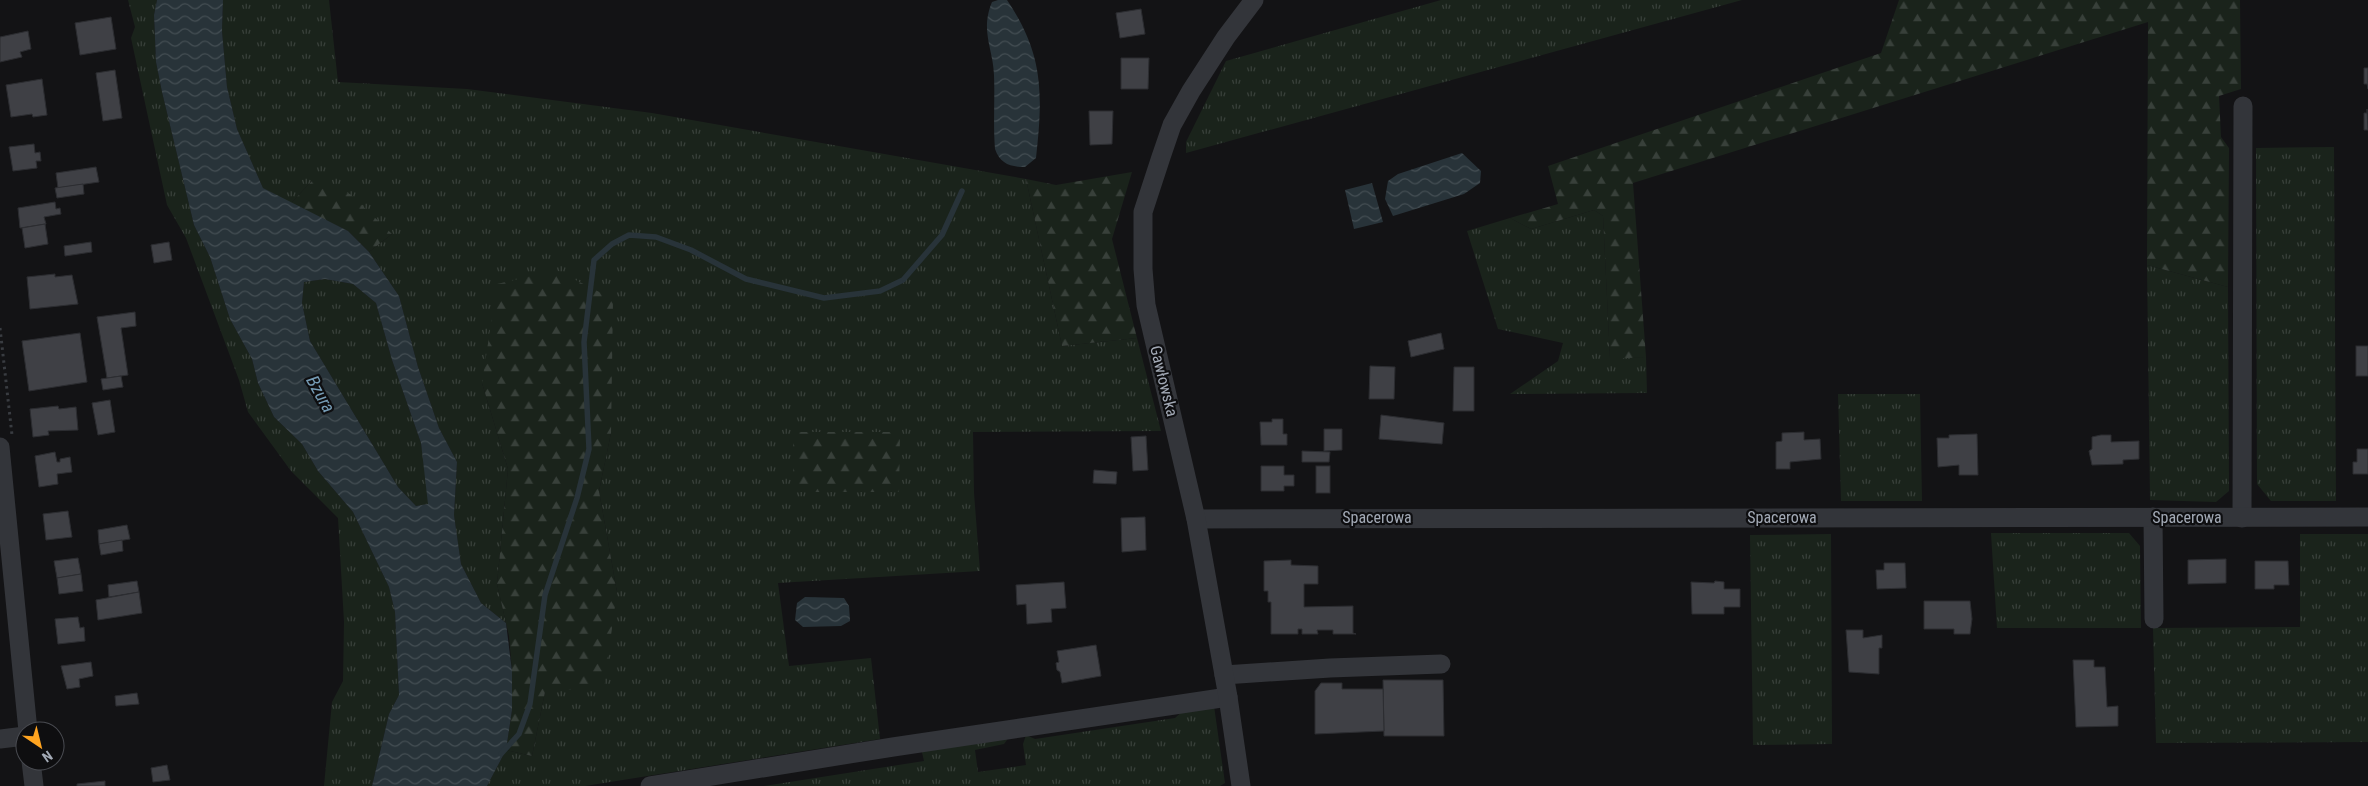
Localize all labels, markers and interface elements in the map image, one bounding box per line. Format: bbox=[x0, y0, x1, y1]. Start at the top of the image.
street label: Gawłowska bbox=[1146, 344, 1182, 418]
water label: Bzura bbox=[302, 372, 340, 416]
street label: Spacerowa bbox=[1342, 508, 1412, 527]
street label: Spacerowa bbox=[1747, 508, 1817, 527]
street label: Spacerowa bbox=[2152, 508, 2222, 527]
north arrow bbox=[15, 721, 65, 771]
text: N bbox=[39, 748, 56, 766]

